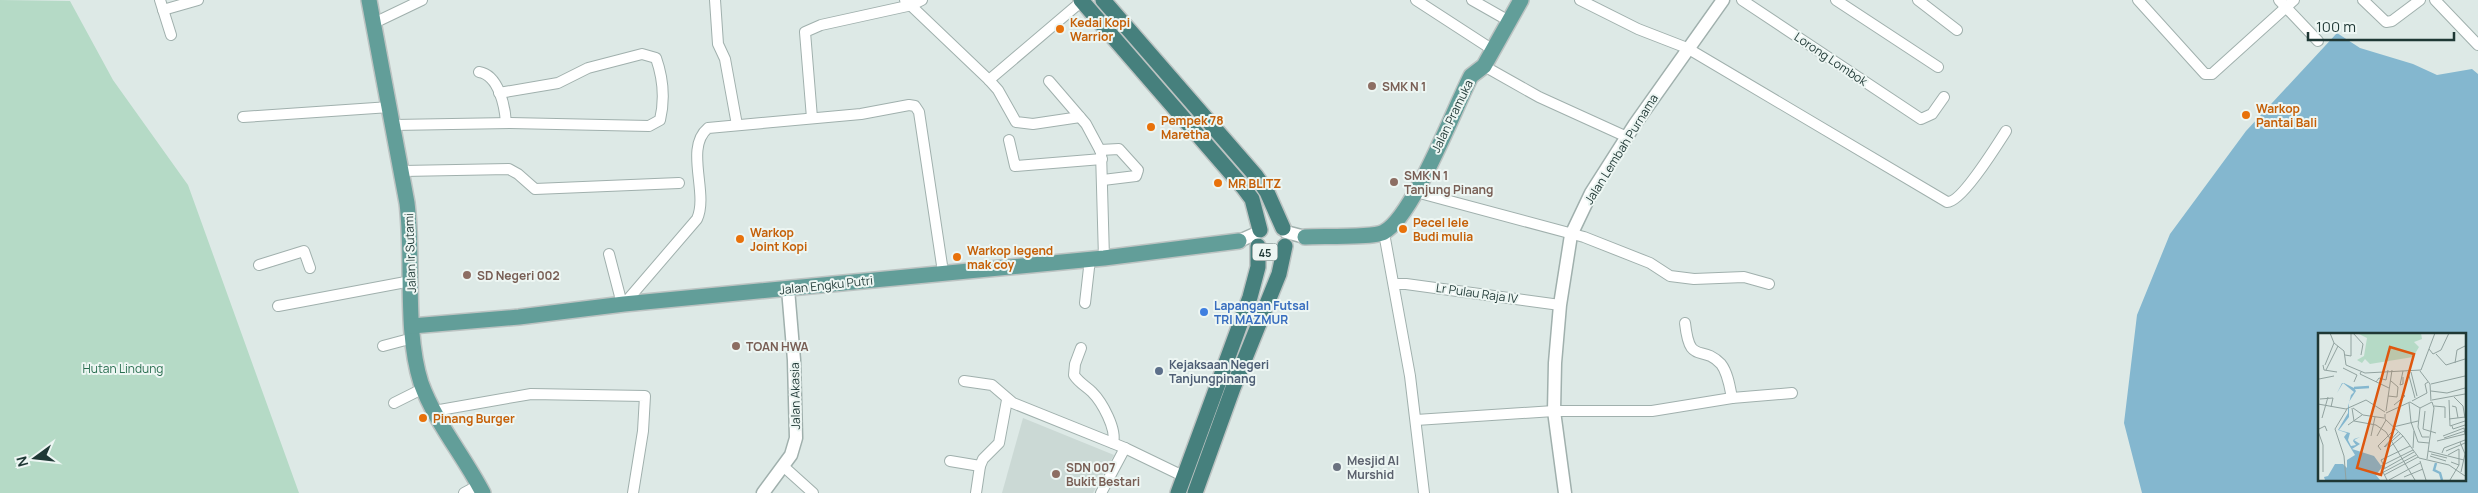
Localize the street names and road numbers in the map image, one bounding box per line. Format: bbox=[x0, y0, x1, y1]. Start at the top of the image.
street label: Lorong Lombok bbox=[1791, 28, 1872, 90]
street label: Jalan Pramuka bbox=[1427, 77, 1477, 155]
street label: Jalan Lembah Purnama bbox=[1580, 91, 1662, 207]
street label: Jalan Ir Sutami bbox=[400, 213, 420, 293]
road number: 45 bbox=[1252, 243, 1278, 260]
street label: Jalan Engku Putri bbox=[778, 272, 874, 298]
street label: Lr Pulau Raja IV bbox=[1435, 279, 1520, 307]
street label: Jalan Akasia bbox=[786, 362, 804, 430]

